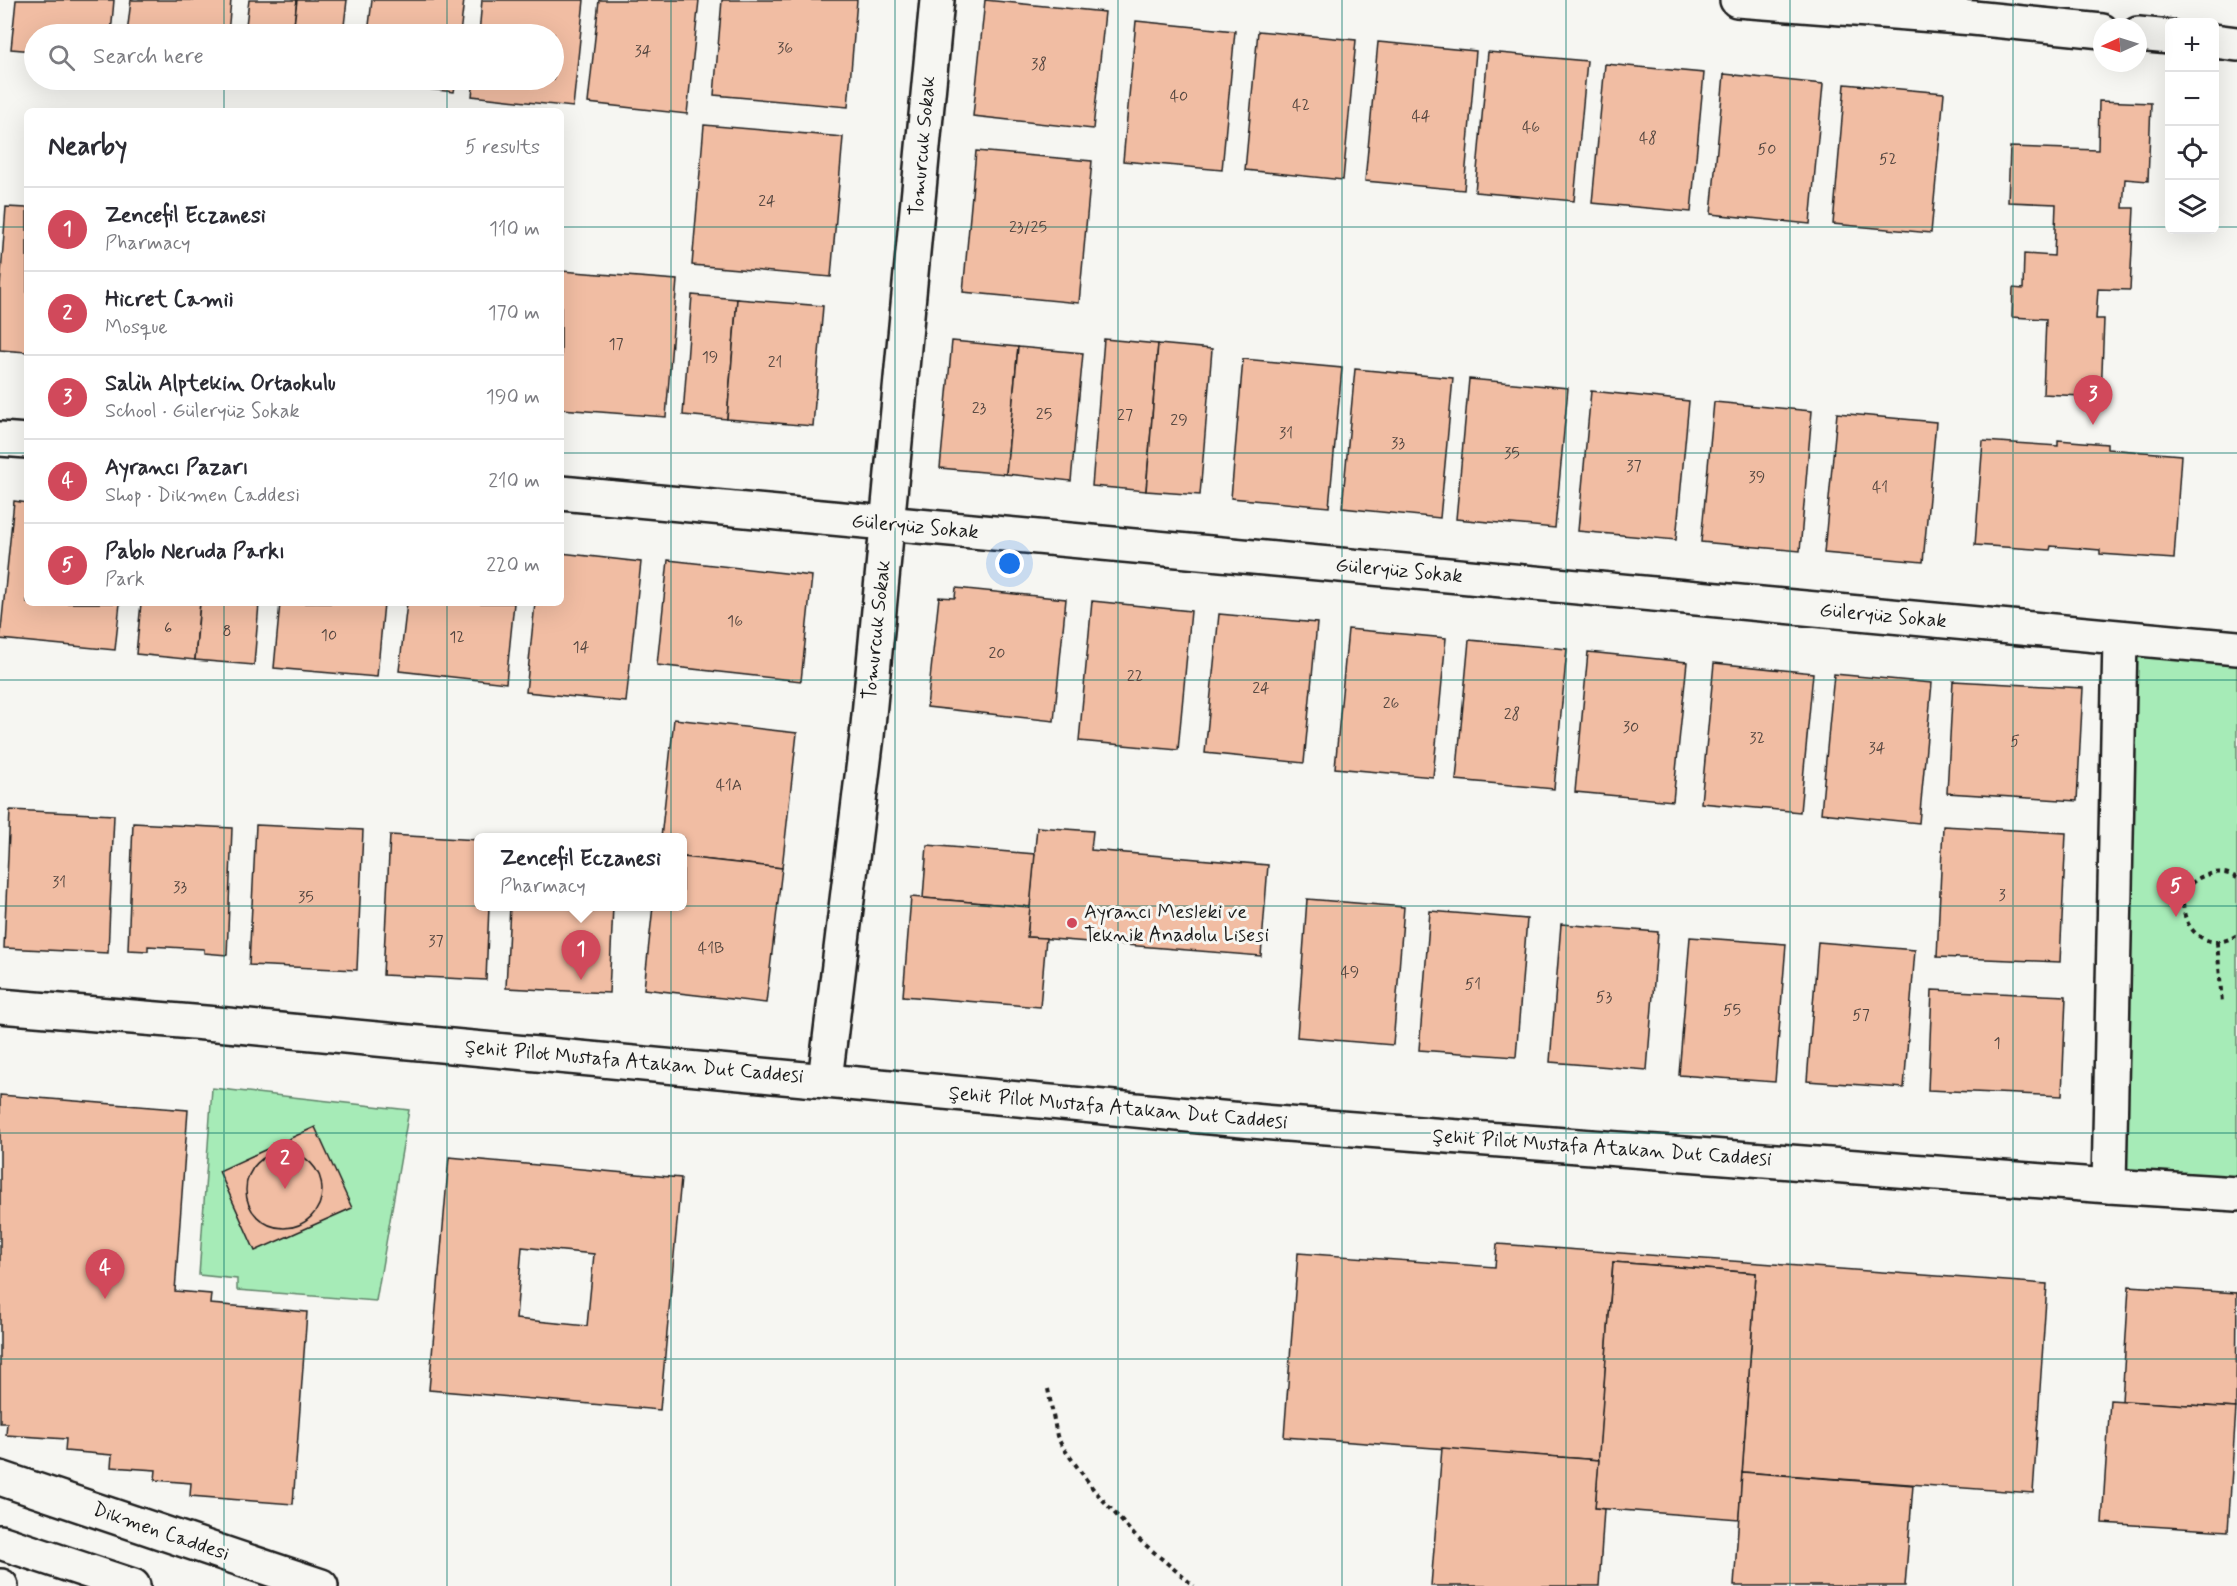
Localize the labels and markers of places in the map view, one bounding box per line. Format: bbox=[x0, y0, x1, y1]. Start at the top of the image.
pin: 3 bbox=[2074, 376, 2112, 425]
pin: 5 bbox=[2156, 868, 2196, 917]
place label: Ayrancı Mesleki ve Teknik Anadolu Lisesi bbox=[1084, 899, 1269, 949]
marker: Ayrancı Mesleki ve Teknik Anadolu Lisesi bbox=[1065, 916, 1079, 930]
pin: 1 bbox=[562, 930, 600, 980]
pin: 2 bbox=[266, 1140, 304, 1189]
pin: 4 bbox=[86, 1250, 124, 1299]

